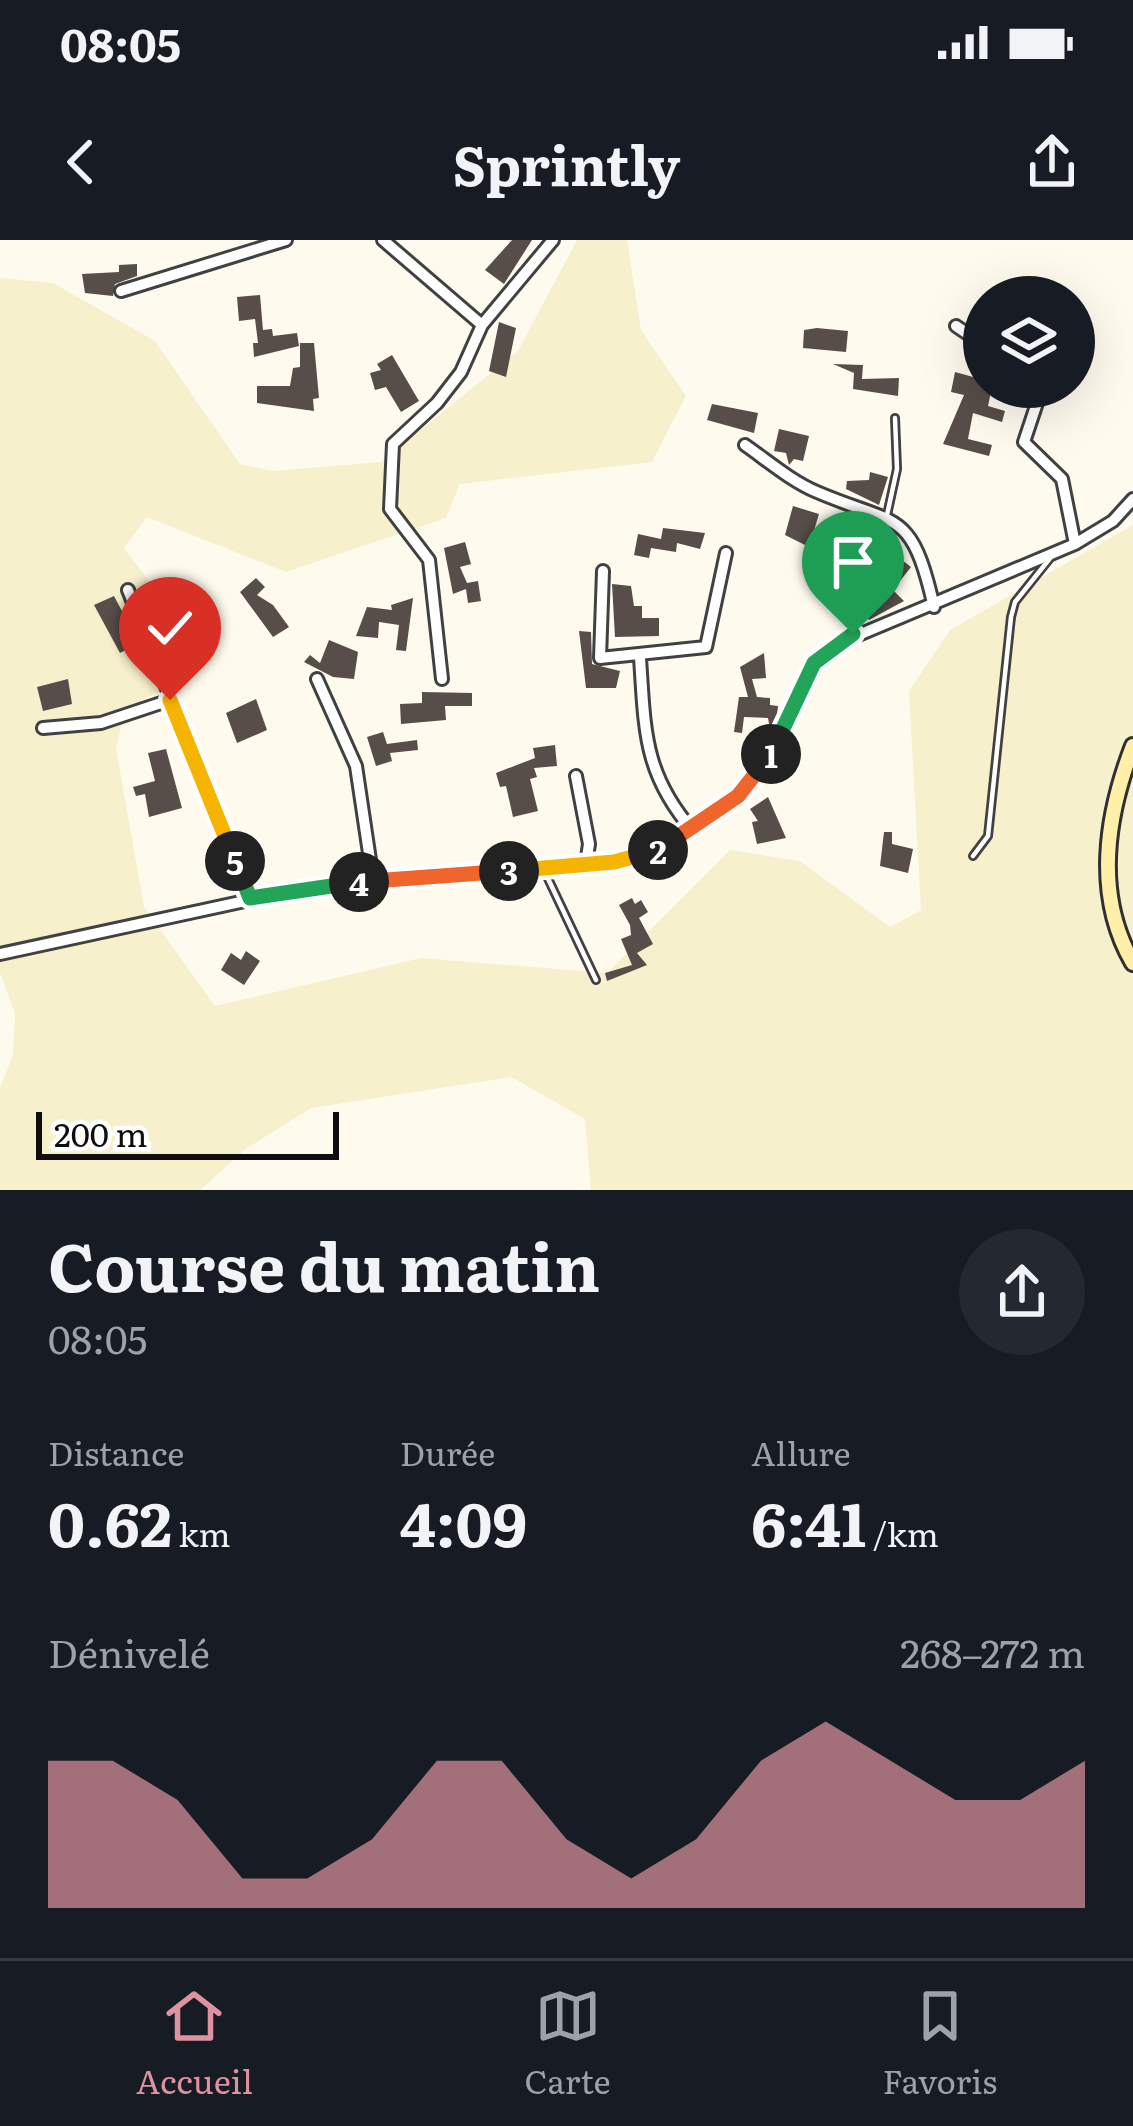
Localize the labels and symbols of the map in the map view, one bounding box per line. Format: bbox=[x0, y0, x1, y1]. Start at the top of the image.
pin bbox=[802, 511, 904, 634]
pin bbox=[119, 577, 221, 700]
pin: 1 bbox=[741, 724, 801, 784]
pin: 2 bbox=[628, 820, 688, 880]
pin: 5 bbox=[205, 831, 265, 891]
pin: 3 bbox=[479, 841, 539, 901]
pin: 4 bbox=[329, 852, 389, 912]
scale bar bbox=[36, 1106, 339, 1159]

